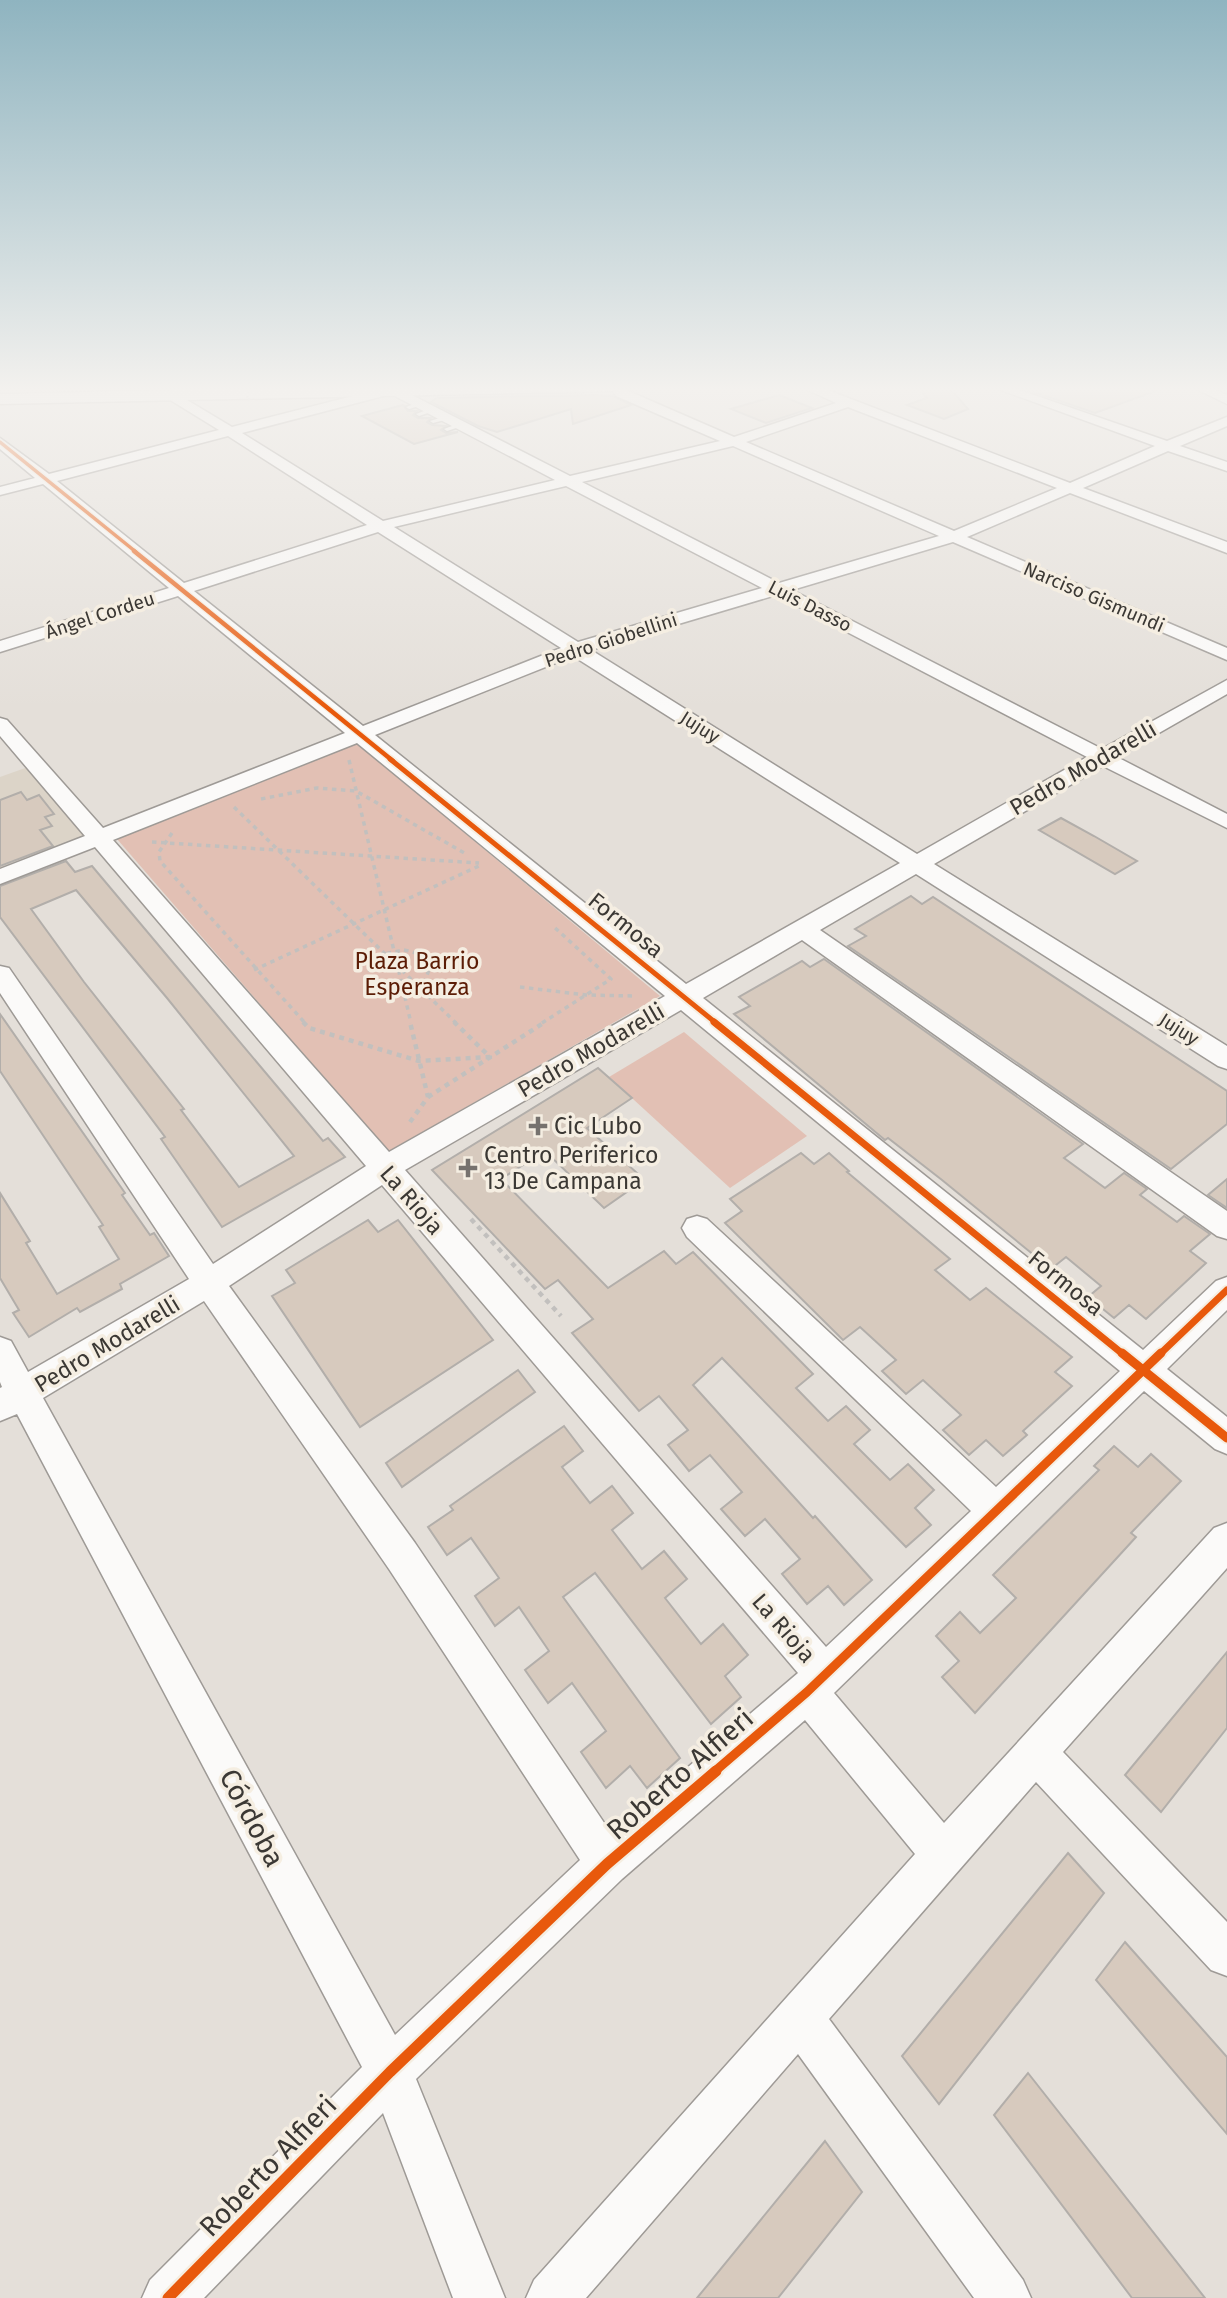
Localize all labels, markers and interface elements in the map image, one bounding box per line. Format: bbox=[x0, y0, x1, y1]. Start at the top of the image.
street label: Narciso Gismundi bbox=[1020, 557, 1168, 637]
street label: Luis Dasso bbox=[765, 575, 855, 637]
street label: Ángel Cordeu bbox=[42, 587, 158, 643]
street label: Pedro Giobellini bbox=[542, 608, 680, 672]
street label: Jujuy bbox=[676, 706, 725, 748]
street label: Pedro Modarelli bbox=[1005, 715, 1161, 821]
street label: Formosa bbox=[583, 886, 669, 964]
park label: Plaza Barrio Esperanza bbox=[355, 947, 479, 1001]
street label: Pedro Modarelli bbox=[513, 997, 669, 1103]
street label: Jujuy bbox=[1155, 1008, 1204, 1050]
place label: Cic Lubo bbox=[554, 1112, 642, 1140]
marker: Cic Lubo bbox=[528, 1116, 548, 1136]
place label: Centro Periferico 13 De Campana bbox=[484, 1141, 658, 1195]
marker: Centro Periferico 13 De Campana bbox=[458, 1158, 478, 1178]
street label: La Rioja bbox=[374, 1160, 450, 1240]
street label: Formosa bbox=[1023, 1244, 1109, 1322]
street label: Pedro Modarelli bbox=[29, 1290, 185, 1398]
street label: La Rioja bbox=[746, 1588, 822, 1668]
street label: Roberto Alfieri bbox=[600, 1701, 760, 1847]
street label: Córdoba bbox=[213, 1763, 291, 1873]
street label: Roberto Alfieri bbox=[192, 2089, 344, 2243]

